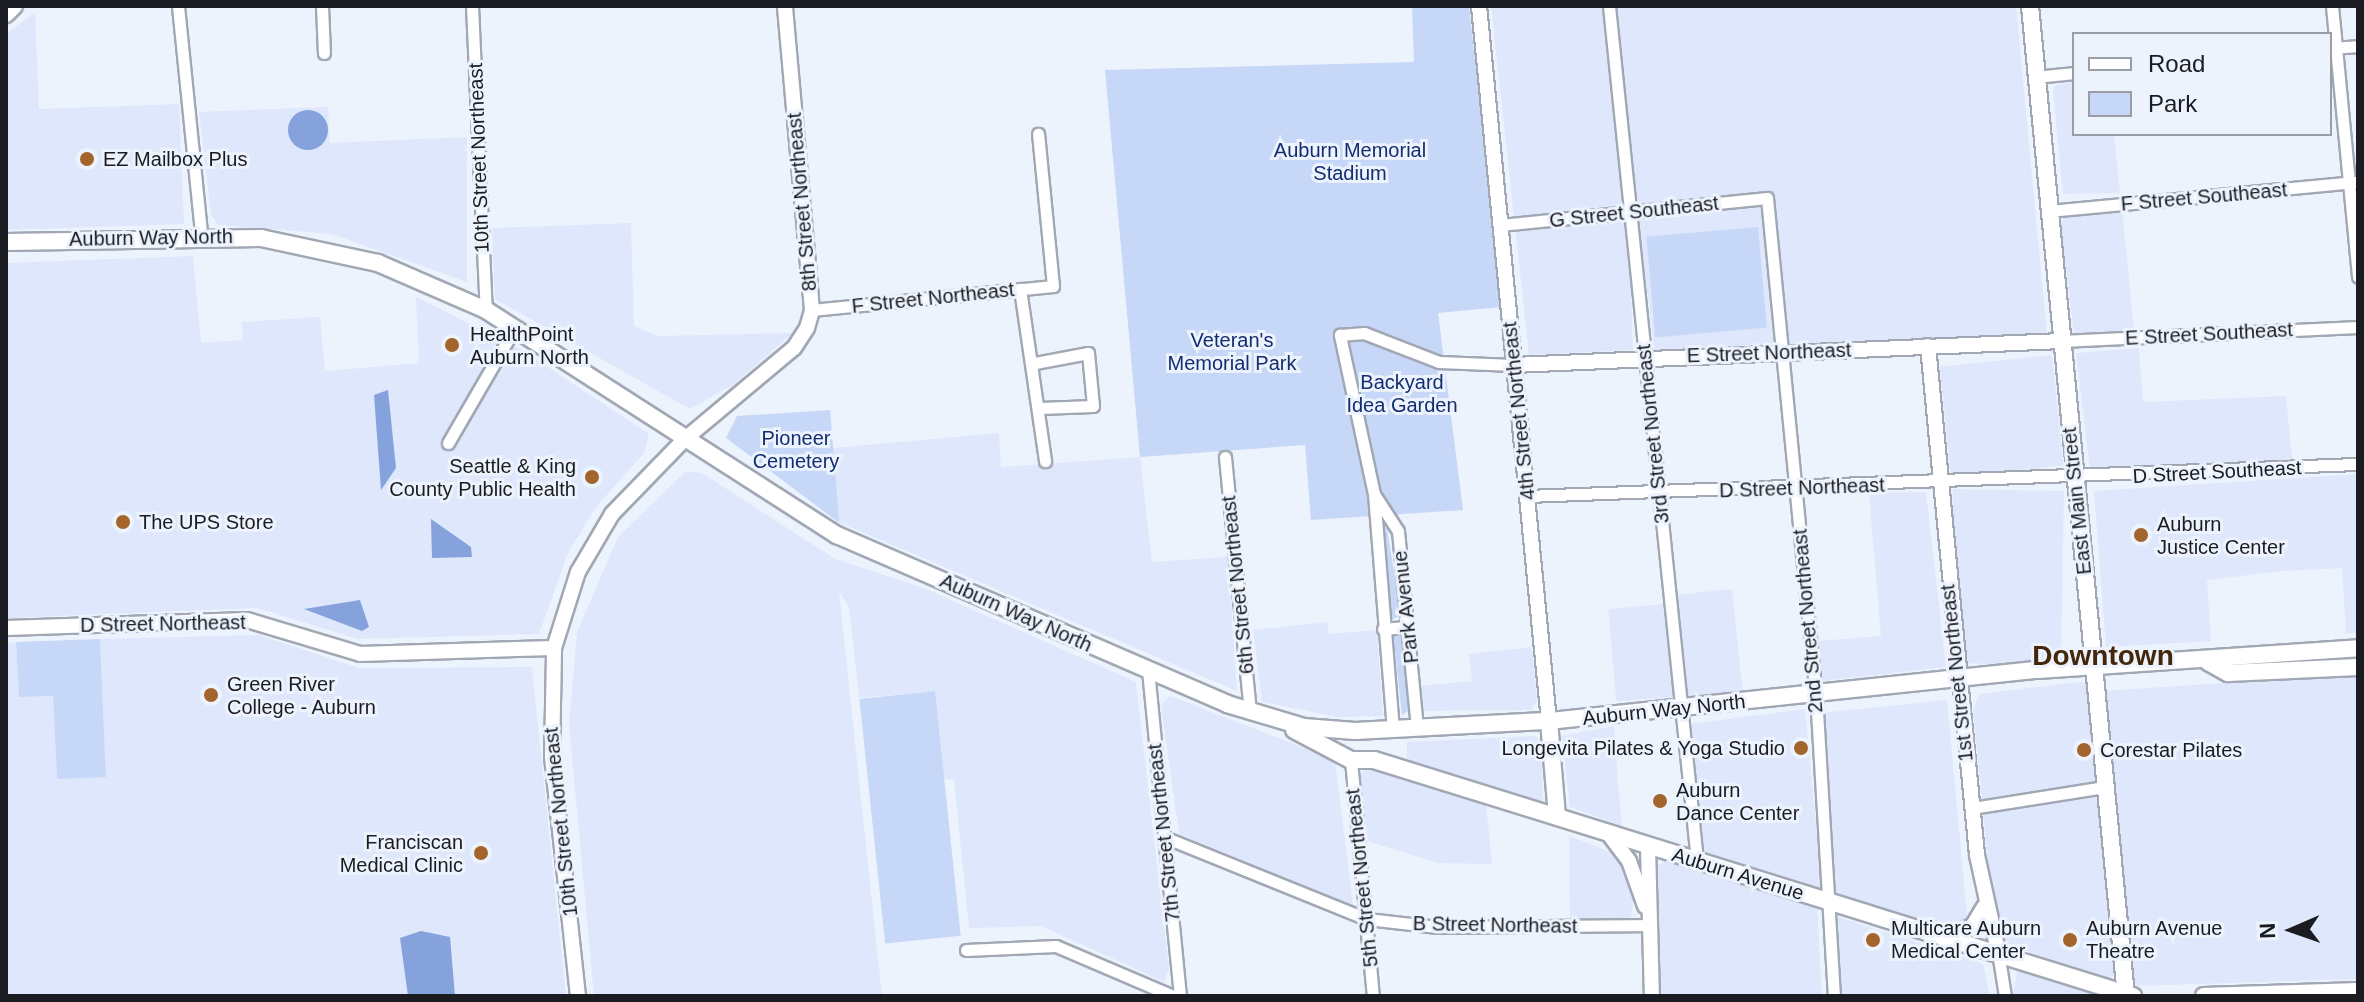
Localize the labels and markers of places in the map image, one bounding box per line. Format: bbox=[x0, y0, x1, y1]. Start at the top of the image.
place label: EZ Mailbox Plus bbox=[103, 147, 247, 171]
marker: EZ Mailbox Plus bbox=[78, 150, 96, 168]
place label: HealthPoint Auburn North bbox=[470, 322, 589, 369]
marker: HealthPoint Auburn North bbox=[441, 334, 463, 356]
place label: Seattle & King County Public Health bbox=[389, 454, 576, 501]
marker: Seattle & King County Public Health bbox=[583, 468, 601, 486]
place label: The UPS Store bbox=[139, 510, 274, 534]
place label: Auburn Justice Center bbox=[2157, 512, 2285, 559]
marker: The UPS Store bbox=[114, 513, 132, 531]
marker: Auburn Justice Center bbox=[2132, 526, 2150, 544]
place label: Green River College - Auburn bbox=[227, 672, 377, 719]
marker: Green River College - Auburn bbox=[202, 686, 220, 704]
place label: Longevita Pilates & Yoga Studio bbox=[1501, 736, 1785, 760]
place label: Corestar Pilates bbox=[2100, 738, 2242, 762]
marker: Longevita Pilates & Yoga Studio bbox=[1792, 739, 1810, 757]
marker: Corestar Pilates bbox=[2075, 741, 2093, 759]
place label: Auburn Dance Center bbox=[1676, 778, 1799, 825]
marker: Auburn Dance Center bbox=[1651, 792, 1669, 810]
place label: Franciscan Medical Clinic bbox=[340, 830, 463, 877]
marker: Franciscan Medical Clinic bbox=[470, 842, 492, 864]
place label: Multicare Auburn Medical Center bbox=[1891, 916, 2042, 963]
place label: Auburn Avenue Theatre bbox=[2086, 916, 2224, 963]
marker: Multicare Auburn Medical Center bbox=[1862, 929, 1884, 951]
marker: Auburn Avenue Theatre bbox=[2061, 931, 2079, 949]

